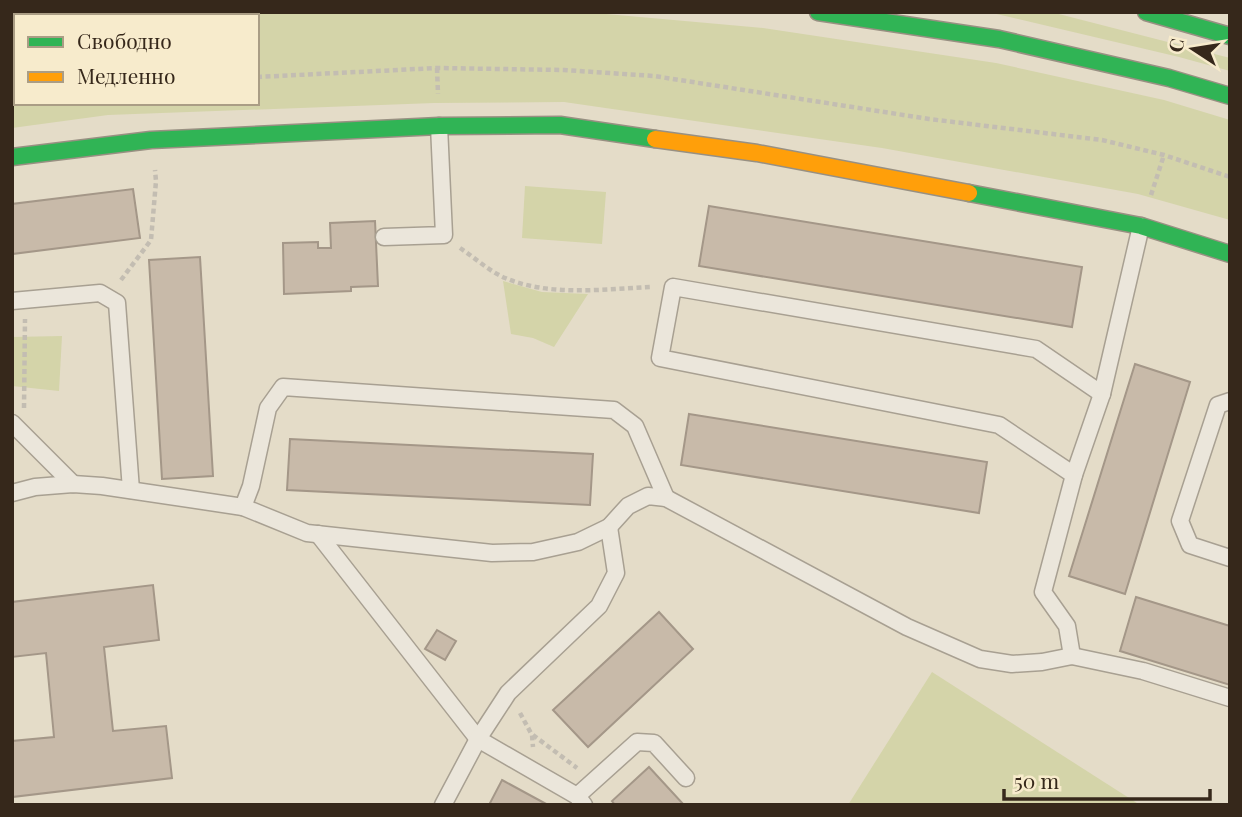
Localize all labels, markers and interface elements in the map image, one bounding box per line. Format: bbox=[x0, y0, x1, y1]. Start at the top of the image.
legend bbox=[14, 14, 259, 105]
north arrow bbox=[1158, 14, 1228, 84]
text: Свободно bbox=[77, 26, 172, 54]
text: С bbox=[1161, 36, 1190, 55]
text: Медленно bbox=[77, 61, 175, 89]
scale bar bbox=[1004, 758, 1210, 802]
text: 50 m bbox=[1014, 766, 1060, 794]

